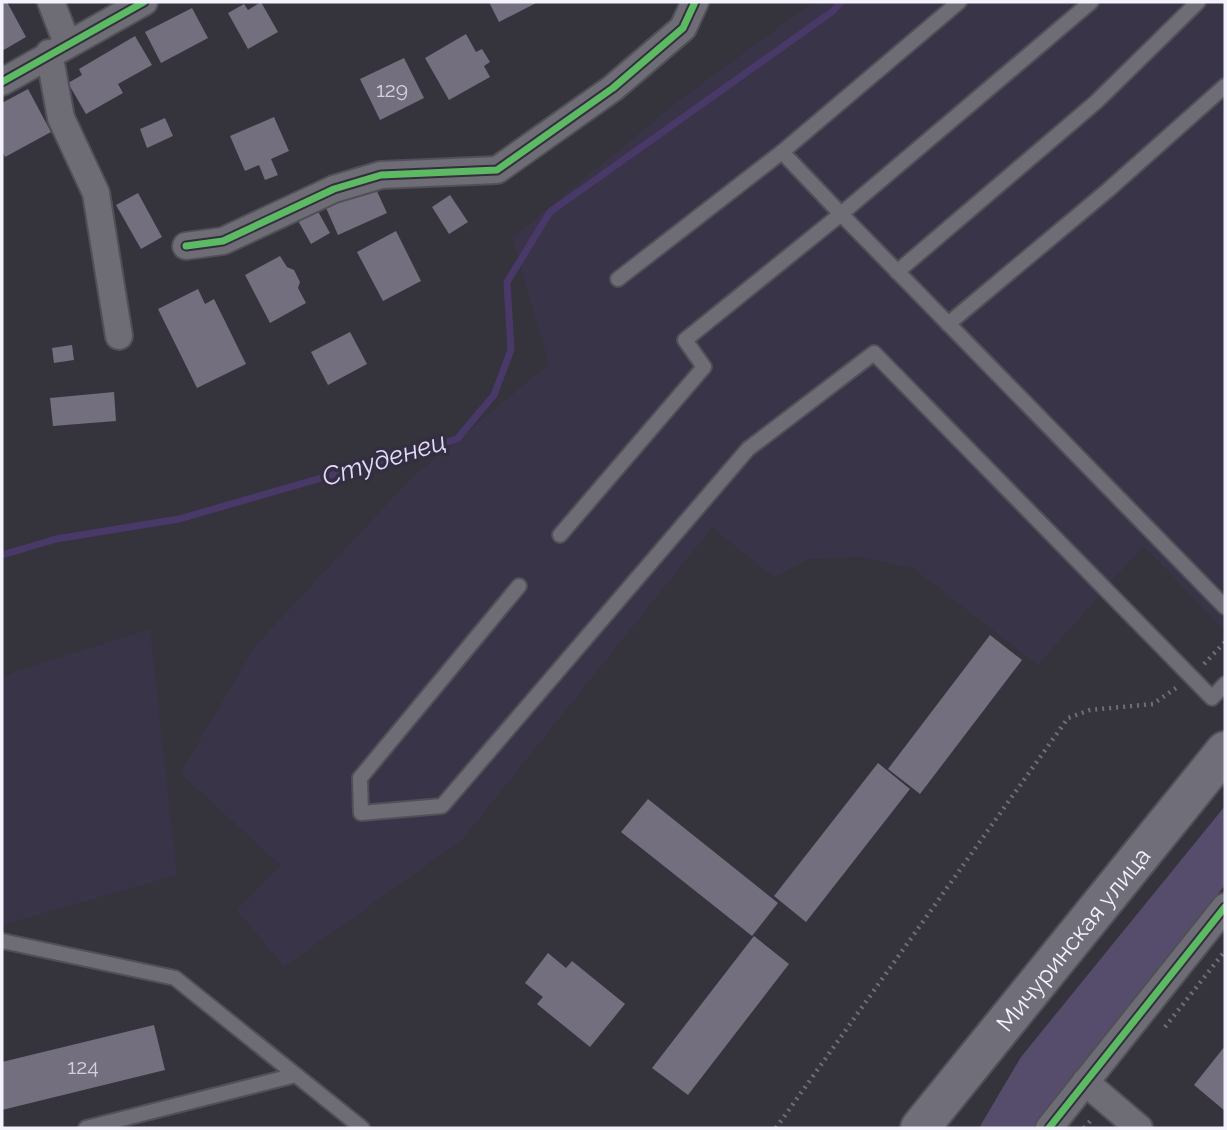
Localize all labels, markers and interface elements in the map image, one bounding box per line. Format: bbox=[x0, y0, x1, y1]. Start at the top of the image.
house number: 129 bbox=[376, 77, 408, 102]
water label: Студенец bbox=[318, 426, 450, 492]
street label: Мичуринская улица bbox=[990, 841, 1156, 1037]
house number: 124 bbox=[67, 1054, 99, 1079]

